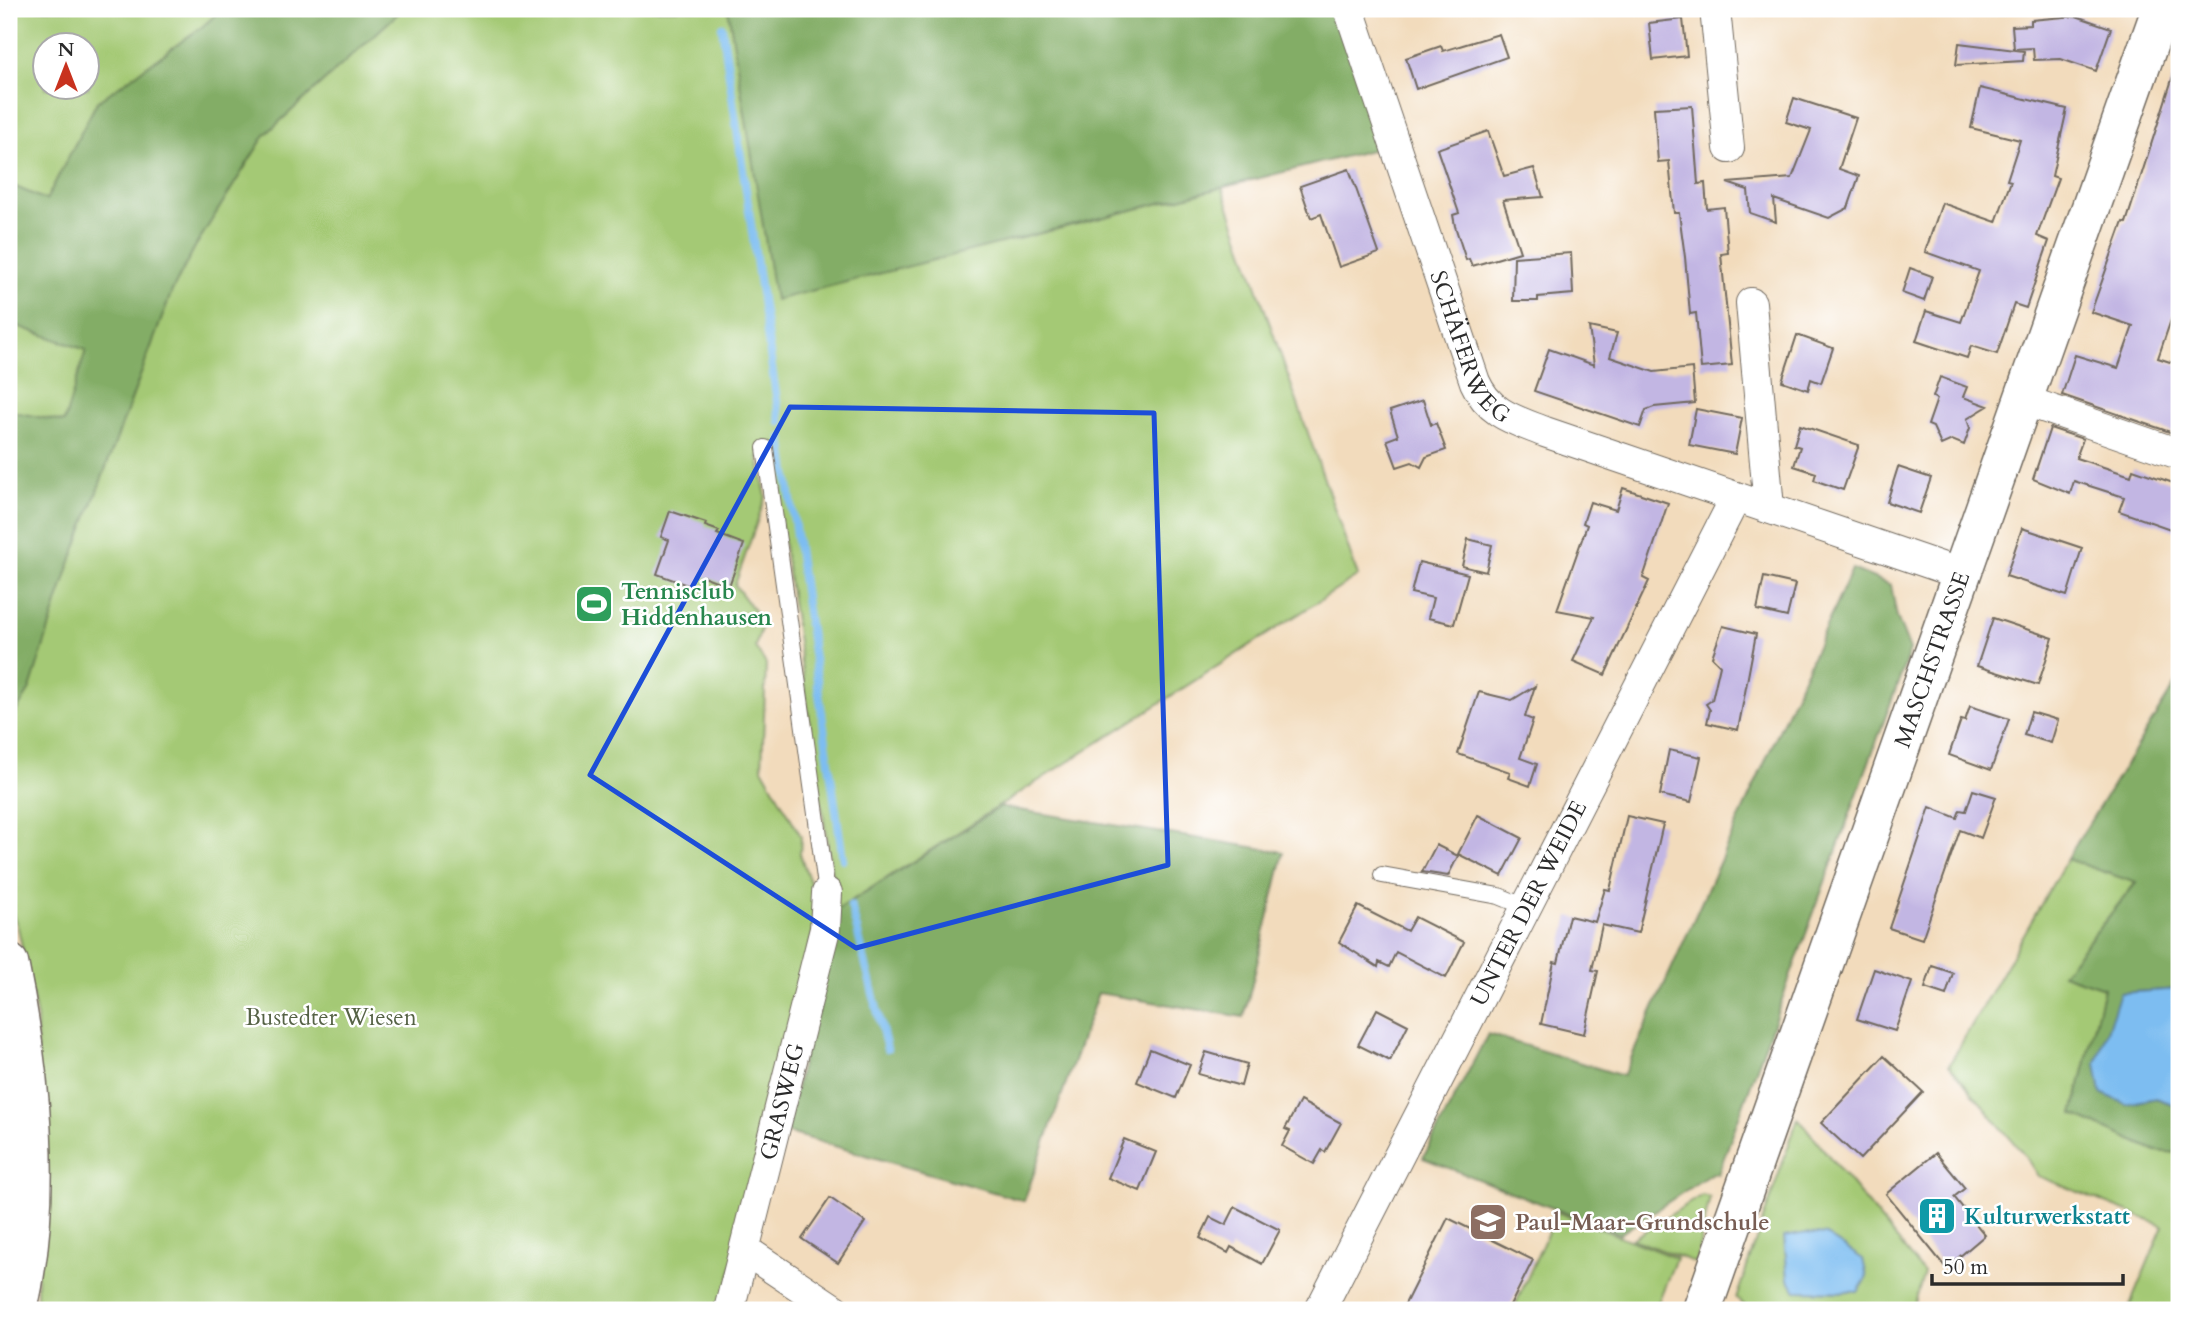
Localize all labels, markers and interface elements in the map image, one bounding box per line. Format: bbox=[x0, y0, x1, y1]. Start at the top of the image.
north arrow bbox=[32, 32, 102, 102]
text: N bbox=[58, 37, 75, 63]
street label: SCHÄFERWEG bbox=[1423, 267, 1516, 431]
street label: MASCHSTRASSE bbox=[1887, 567, 1977, 752]
place label: Tennisclub Hiddenhausen bbox=[621, 576, 772, 633]
sports icon: Tennisclub Hiddenhausen bbox=[573, 583, 615, 625]
street label: UNTER DER WEIDE bbox=[1463, 795, 1594, 1011]
park label: Bustedter Wiesen bbox=[245, 1002, 417, 1033]
street label: GRASWEG bbox=[752, 1040, 812, 1164]
building icon: Kulturwerkstatt bbox=[1916, 1195, 1958, 1237]
school or university icon: Paul-Maar-Grundschule bbox=[1467, 1201, 1509, 1243]
place label: Kulturwerkstatt bbox=[1964, 1201, 2130, 1232]
place label: Paul-Maar-Grundschule bbox=[1515, 1207, 1770, 1238]
scale bar bbox=[1932, 1242, 2123, 1286]
text: 50 m bbox=[1943, 1253, 1988, 1282]

